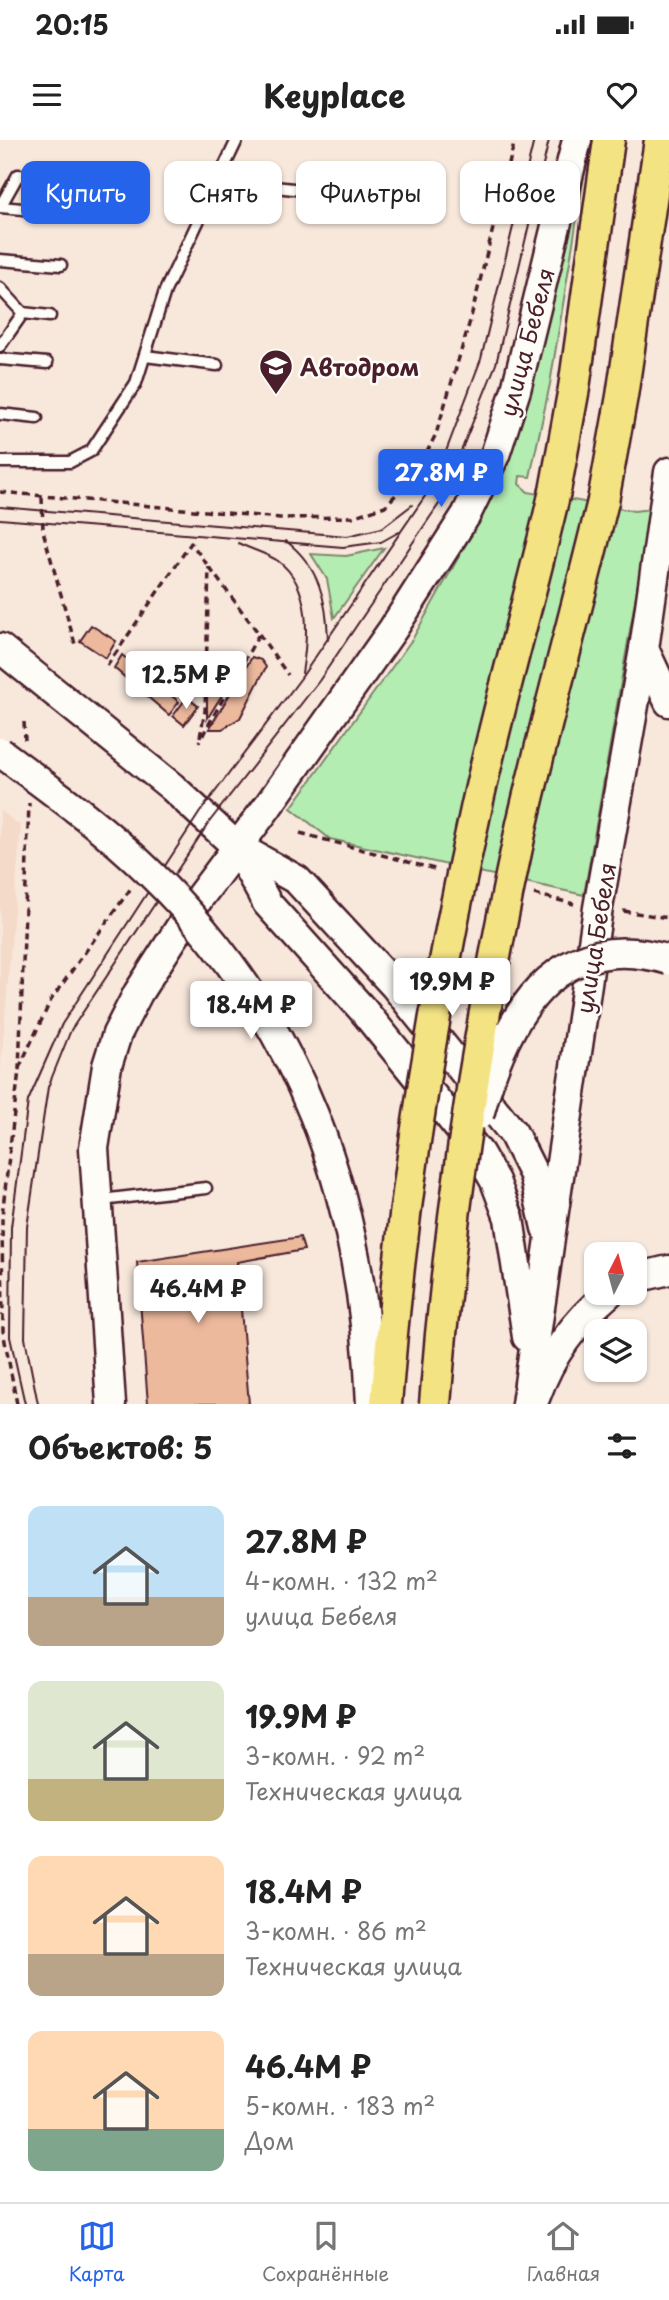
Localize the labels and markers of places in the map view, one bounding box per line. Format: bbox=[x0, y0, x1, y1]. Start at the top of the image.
school or university icon: Автодром bbox=[257, 347, 295, 396]
place label: Автодром bbox=[300, 349, 419, 384]
pin: 27.8M ₽ bbox=[376, 450, 506, 509]
pin: 12.5M ₽ bbox=[121, 652, 251, 711]
pin: 19.9M ₽ bbox=[387, 958, 517, 1018]
pin: 18.4M ₽ bbox=[186, 982, 316, 1041]
pin: 46.4M ₽ bbox=[133, 1266, 263, 1325]

